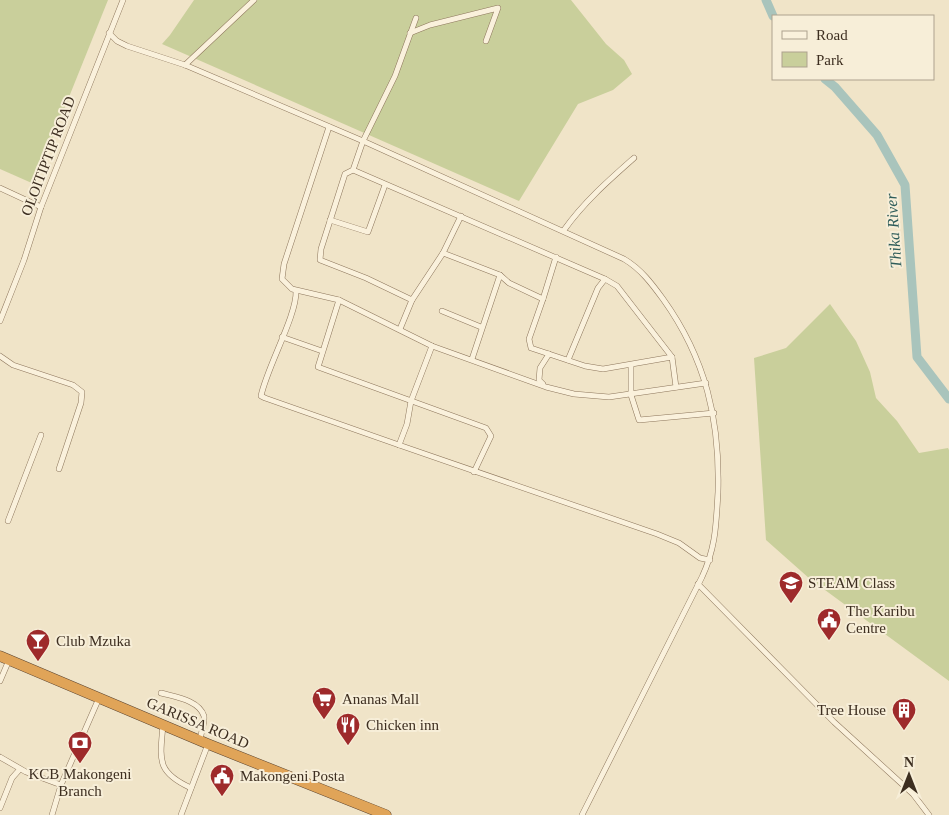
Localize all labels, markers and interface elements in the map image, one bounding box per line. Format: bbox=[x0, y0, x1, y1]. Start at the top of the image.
legend bbox=[772, 15, 934, 80]
text: Road bbox=[816, 27, 848, 43]
text: Park bbox=[816, 52, 844, 68]
street label: OLOITIPTIP ROAD bbox=[18, 94, 78, 218]
water label: Thika River bbox=[882, 192, 905, 269]
school or university icon: STEAM Class bbox=[778, 570, 804, 604]
place label: STEAM Class bbox=[808, 575, 895, 591]
place label: The Karibu Centre bbox=[846, 603, 915, 636]
public building icon: The Karibu Centre bbox=[816, 607, 842, 641]
bar icon: Club Mzuka bbox=[25, 628, 51, 662]
place label: Club Mzuka bbox=[56, 633, 131, 649]
supermarket icon: Ananas Mall bbox=[311, 686, 337, 720]
place label: Ananas Mall bbox=[342, 691, 419, 707]
street label: GARISSA ROAD bbox=[144, 694, 252, 752]
building icon: Tree House bbox=[891, 697, 917, 731]
place label: Tree House bbox=[817, 702, 886, 718]
restaurant icon: Chicken inn bbox=[335, 712, 361, 746]
place label: Chicken inn bbox=[366, 717, 439, 733]
bank icon: KCB Makongeni Branch bbox=[67, 730, 93, 764]
north arrow bbox=[884, 750, 934, 800]
text: N bbox=[904, 755, 914, 770]
public building icon: Makongeni Posta bbox=[209, 763, 235, 797]
place label: KCB Makongeni Branch bbox=[29, 766, 131, 799]
place label: Makongeni Posta bbox=[240, 768, 345, 784]

